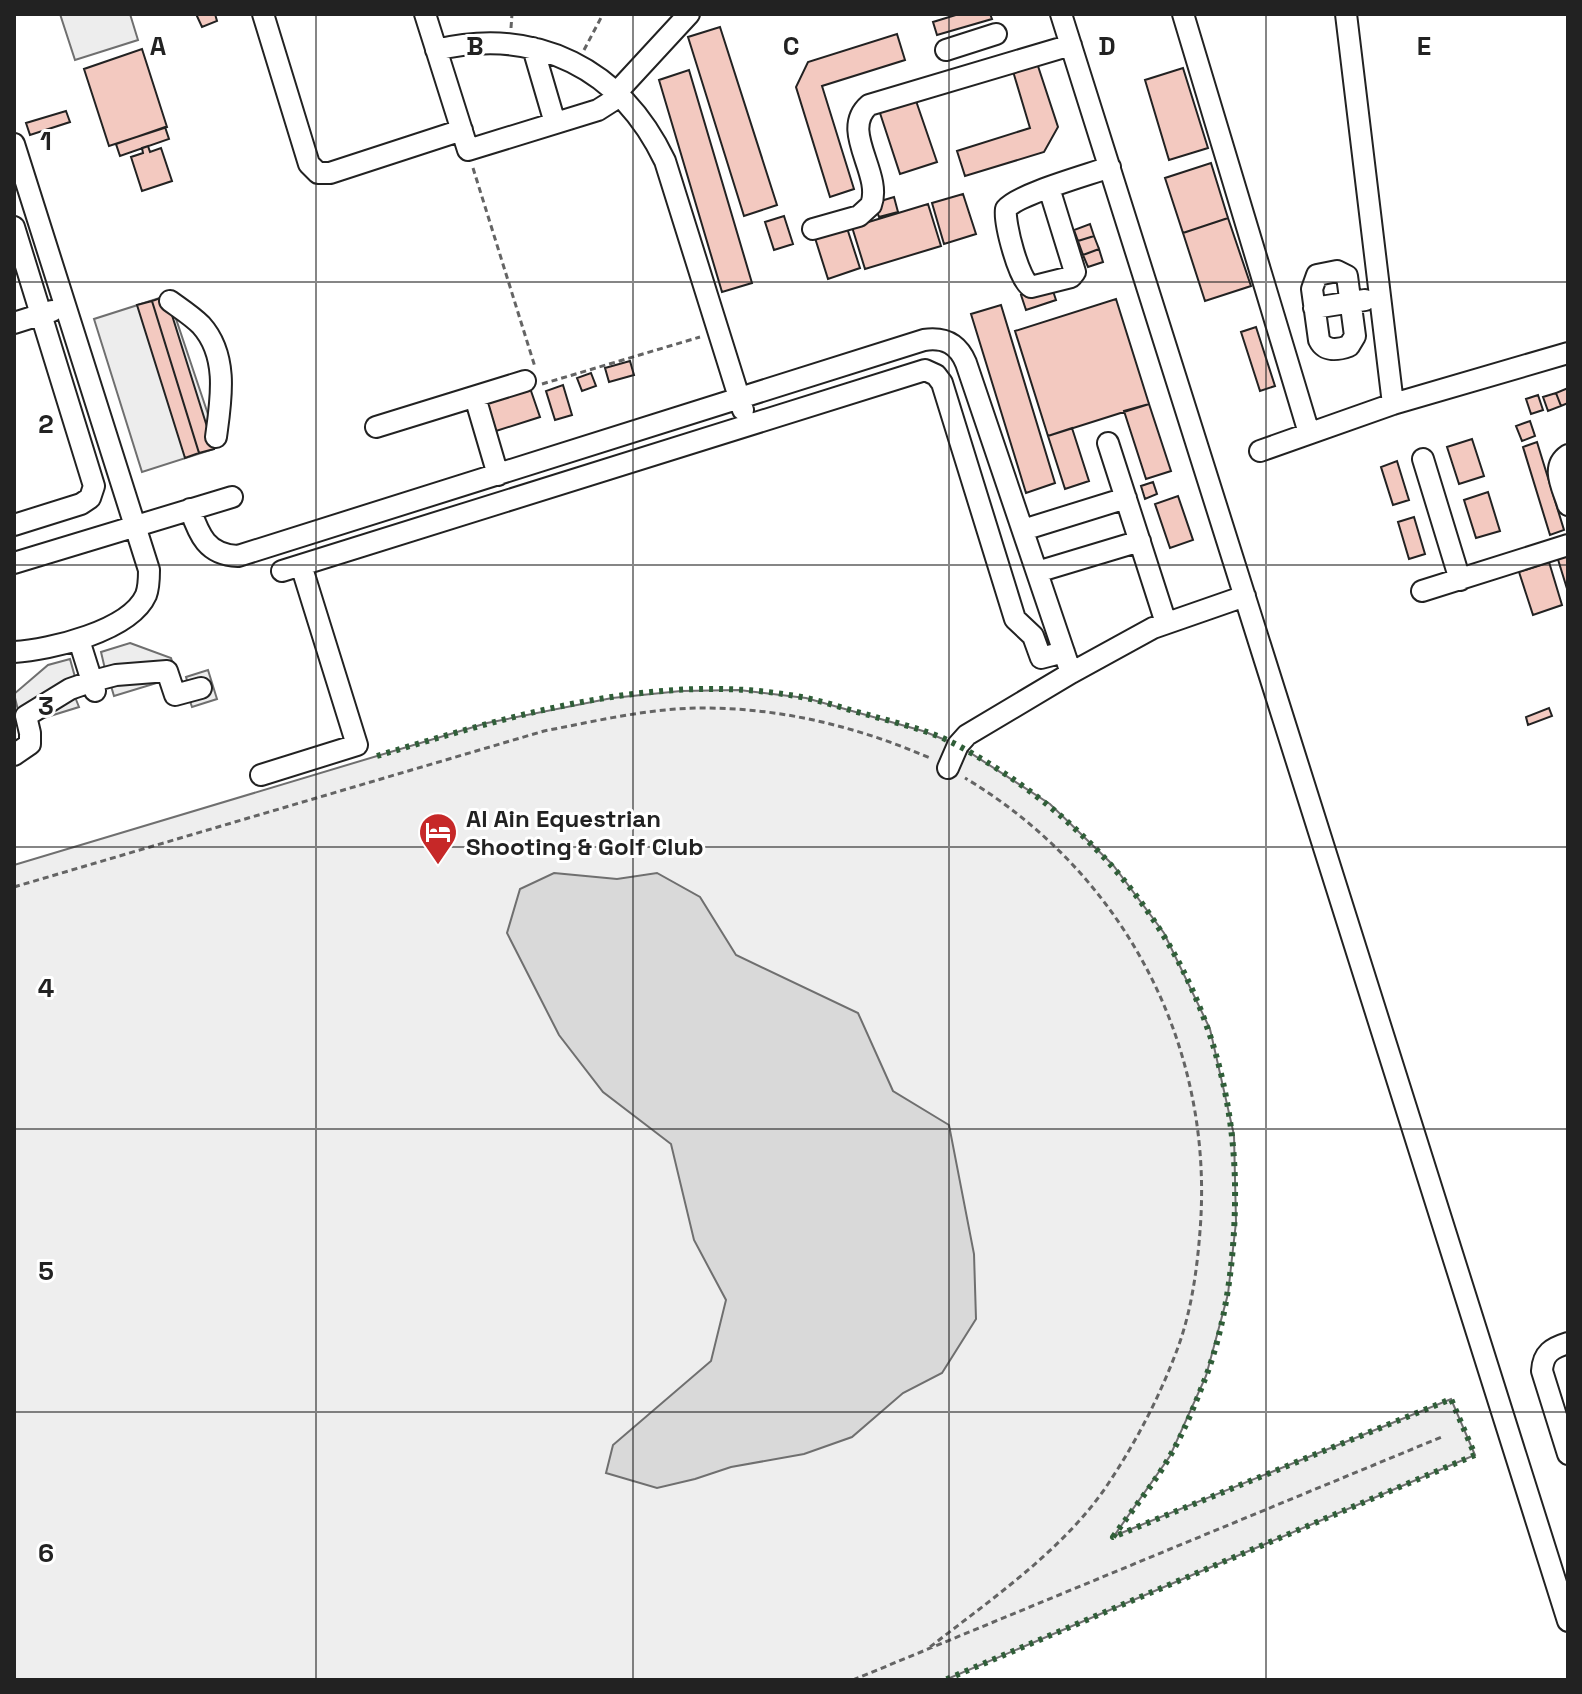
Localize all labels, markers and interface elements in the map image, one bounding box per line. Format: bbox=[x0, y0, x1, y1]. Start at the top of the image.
text: A bbox=[150, 29, 167, 63]
text: B bbox=[466, 29, 484, 63]
text: C bbox=[783, 29, 799, 63]
text: D bbox=[1098, 29, 1116, 63]
text: E bbox=[1417, 29, 1431, 63]
text: 1 bbox=[40, 124, 52, 158]
text: 2 bbox=[38, 407, 54, 441]
text: 3 bbox=[38, 689, 54, 723]
place label: Al Ain Equestrian Shooting & Golf Club bbox=[466, 803, 704, 862]
hotel icon: Al Ain Equestrian Shooting & Golf Club bbox=[417, 811, 459, 866]
text: 4 bbox=[38, 971, 54, 1005]
text: 5 bbox=[38, 1254, 54, 1288]
text: 6 bbox=[38, 1536, 54, 1570]

